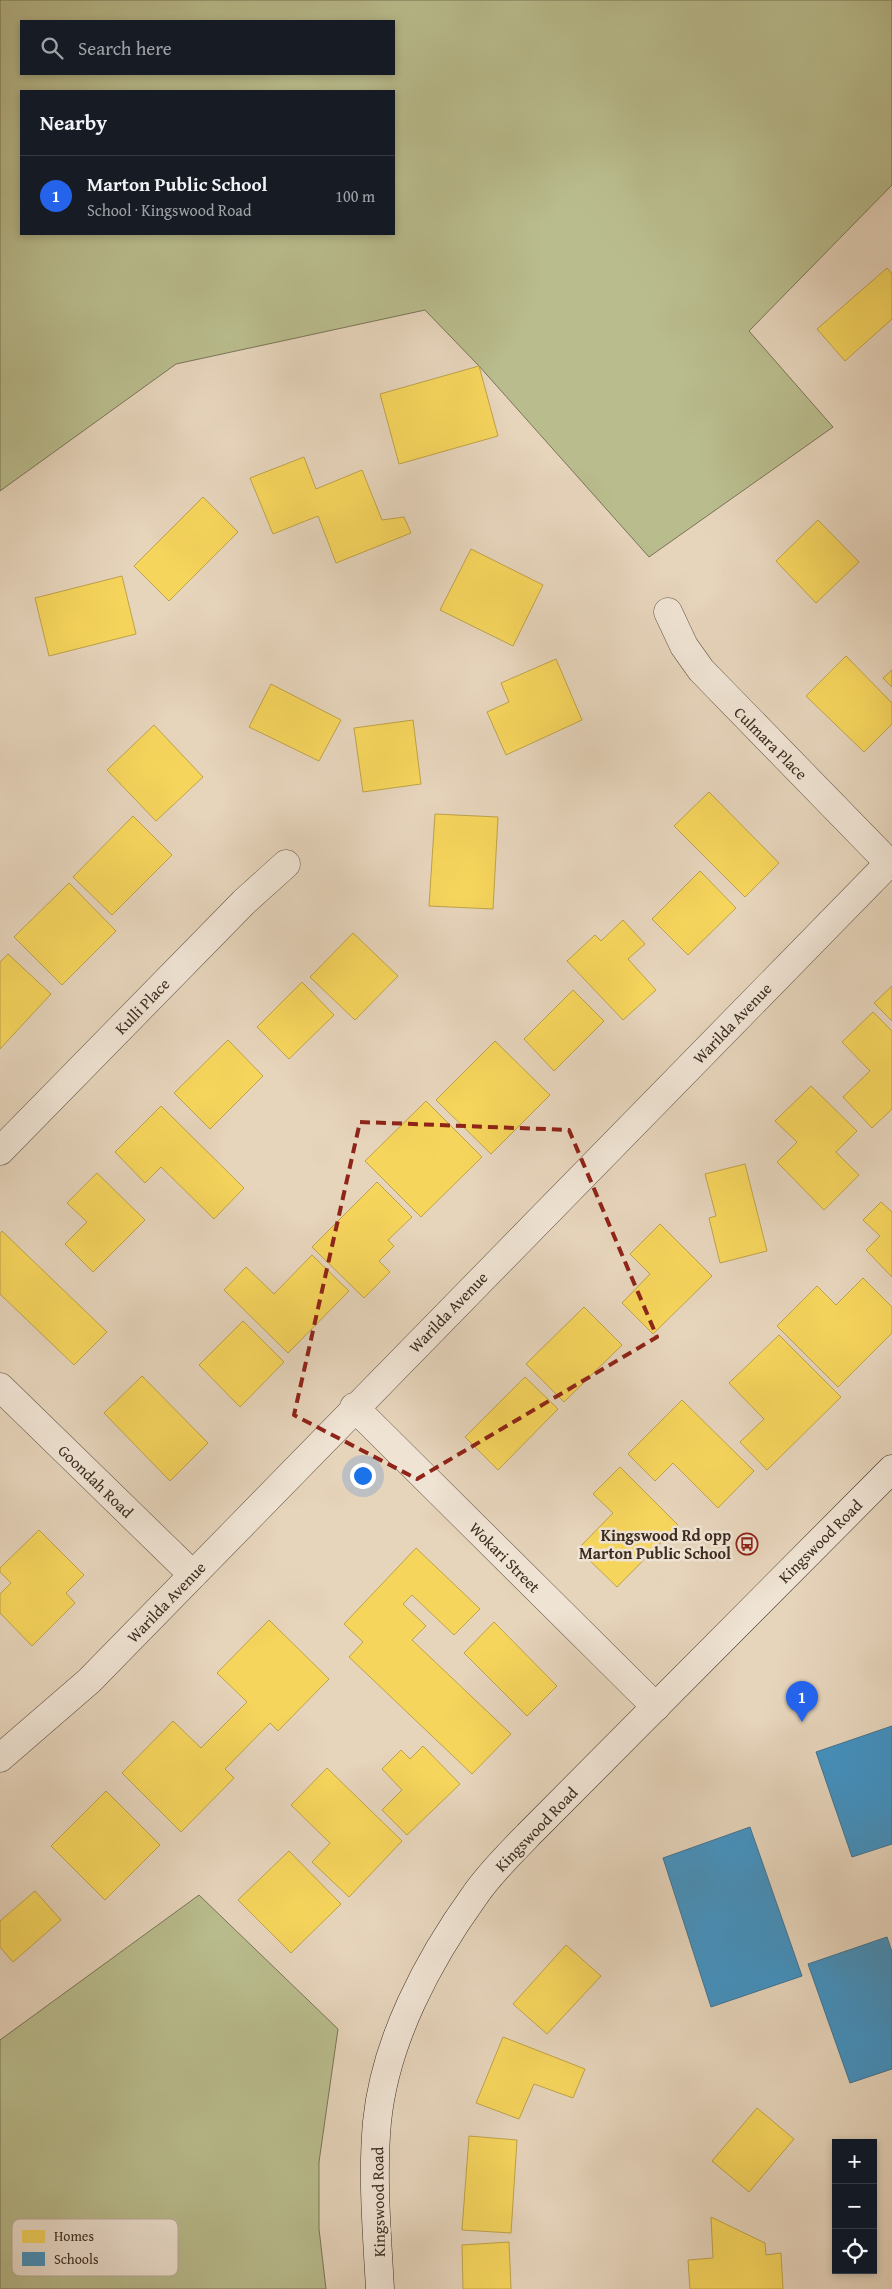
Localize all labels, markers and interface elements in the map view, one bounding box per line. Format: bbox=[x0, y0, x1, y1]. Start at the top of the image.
search box bbox=[20, 20, 395, 75]
icon: search bbox=[38, 34, 66, 62]
text: Search here bbox=[78, 34, 172, 62]
text: Nearby bbox=[40, 107, 107, 138]
text: Marton Public School bbox=[87, 170, 267, 198]
text: 1 bbox=[52, 184, 60, 208]
text: 100 m bbox=[335, 184, 375, 208]
text: School · Kingswood Road bbox=[87, 198, 251, 222]
street label: Culmara Place bbox=[729, 701, 813, 785]
street label: Kulli Place bbox=[109, 972, 175, 1040]
street label: Warilda Avenue bbox=[687, 977, 777, 1069]
street label: Warilda Avenue bbox=[403, 1266, 493, 1358]
street label: Goondah Road bbox=[53, 1439, 139, 1524]
your location bbox=[350, 1463, 376, 1489]
street label: Kingswood Road bbox=[773, 1493, 868, 1588]
street label: Wokari Street bbox=[464, 1516, 546, 1598]
place label: Kingswood Rd opp Marton Public School bbox=[579, 1523, 731, 1565]
bus stop icon: Kingswood Rd opp Marton Public School bbox=[735, 1532, 759, 1556]
street label: Warilda Avenue bbox=[121, 1556, 211, 1648]
pin: 1 bbox=[786, 1681, 818, 1722]
street label: Kingswood Road bbox=[489, 1781, 583, 1877]
map controls bbox=[832, 2139, 877, 2274]
button: + bbox=[832, 2139, 877, 2184]
street label: Kingswood Road bbox=[365, 2146, 391, 2257]
button: − bbox=[832, 2184, 877, 2229]
legend bbox=[12, 2219, 178, 2276]
text: Homes bbox=[54, 2226, 94, 2246]
button: locate bbox=[832, 2229, 877, 2274]
text: Schools bbox=[54, 2249, 98, 2269]

